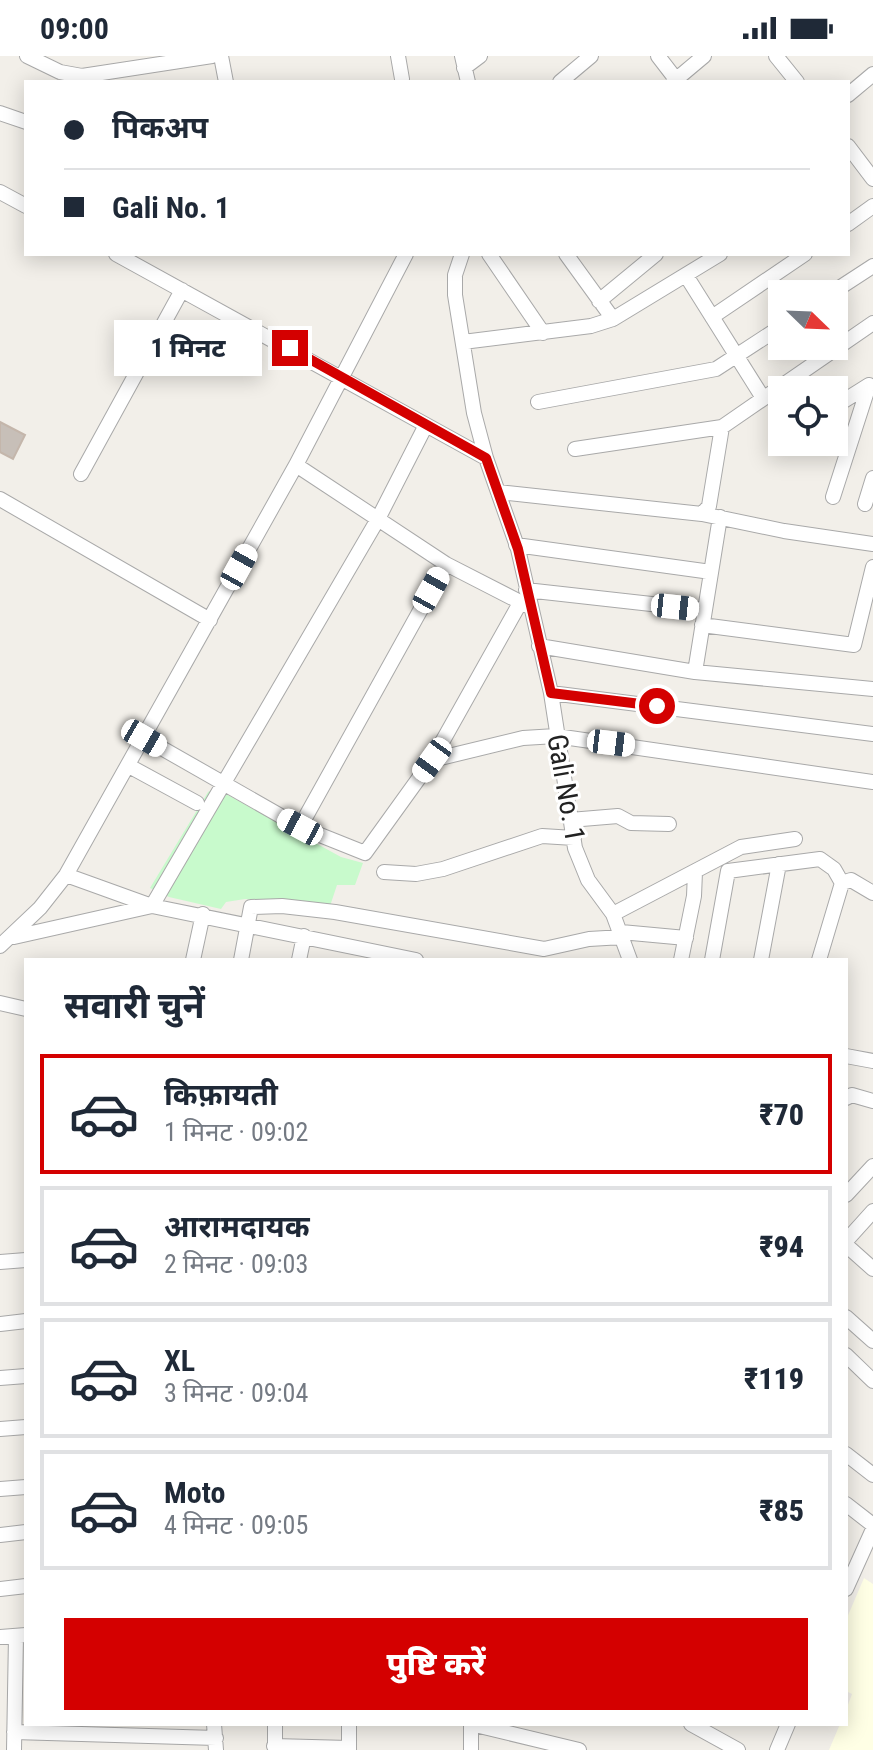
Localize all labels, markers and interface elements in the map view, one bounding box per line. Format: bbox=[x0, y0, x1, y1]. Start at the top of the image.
text: 09:00 bbox=[40, 11, 109, 46]
text: पिकअप bbox=[112, 110, 208, 145]
text: Gali No. 1 bbox=[112, 190, 230, 225]
north arrow bbox=[768, 280, 848, 360]
map controls bbox=[768, 280, 848, 456]
callout: 1 मिनट bbox=[114, 320, 262, 376]
route end bbox=[272, 330, 308, 366]
text: 1 मिनट bbox=[150, 333, 226, 363]
button: locate bbox=[768, 376, 848, 456]
car bbox=[217, 540, 261, 594]
car bbox=[409, 563, 453, 617]
car bbox=[650, 593, 700, 621]
route start bbox=[639, 688, 675, 724]
car bbox=[117, 716, 171, 760]
car bbox=[586, 728, 636, 758]
street label: Gali No. 1 bbox=[540, 732, 592, 844]
car bbox=[408, 734, 456, 786]
car bbox=[273, 805, 327, 849]
text: सवारी चुनें bbox=[64, 985, 205, 1027]
text: किफ़ायती bbox=[164, 1077, 278, 1112]
icon: car bbox=[68, 1078, 140, 1150]
text: ₹70 bbox=[759, 1097, 804, 1132]
text: 1 मिनट · 09:02 bbox=[164, 1117, 308, 1147]
text: आरामदायक bbox=[164, 1209, 310, 1244]
icon: car bbox=[68, 1210, 140, 1282]
text: ₹94 bbox=[759, 1229, 804, 1264]
text: 2 मिनट · 09:03 bbox=[164, 1249, 308, 1279]
icon: car bbox=[68, 1342, 140, 1414]
text: XL bbox=[164, 1343, 195, 1378]
text: ₹119 bbox=[744, 1361, 804, 1396]
text: 3 मिनट · 09:04 bbox=[164, 1378, 308, 1408]
icon: car bbox=[68, 1474, 140, 1546]
text: Moto bbox=[164, 1475, 225, 1510]
text: ₹85 bbox=[759, 1493, 804, 1528]
text: 4 मिनट · 09:05 bbox=[164, 1510, 308, 1540]
button: पुष्टि करें bbox=[64, 1618, 808, 1710]

